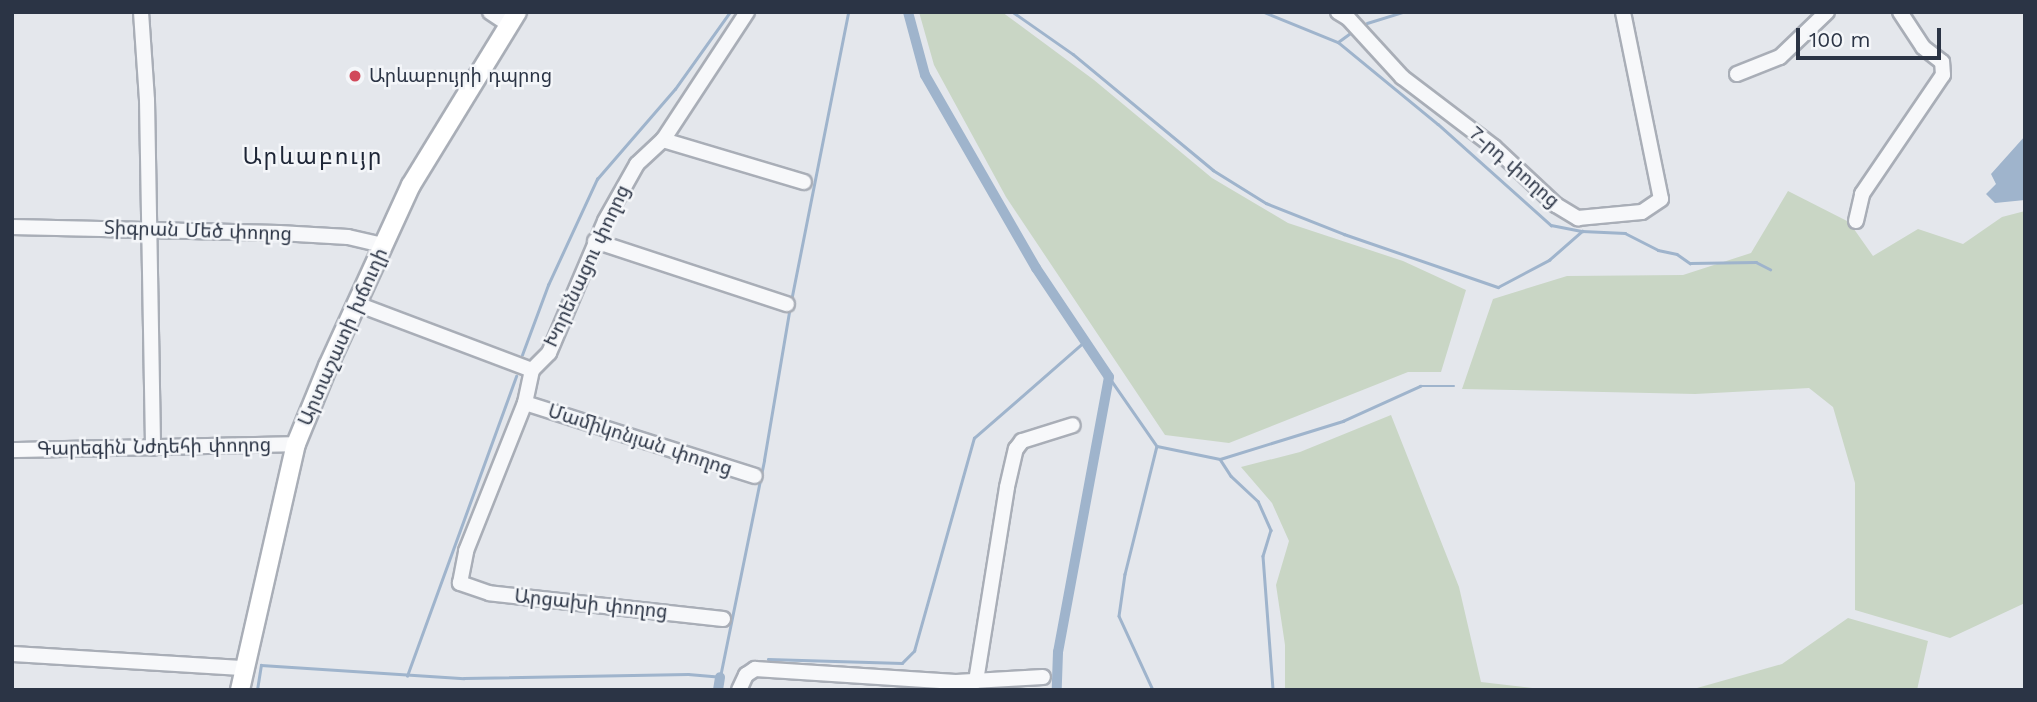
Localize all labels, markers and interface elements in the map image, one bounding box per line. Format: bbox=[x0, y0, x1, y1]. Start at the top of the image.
scale bar bbox=[1799, 14, 1944, 58]
text: 100 m bbox=[1809, 27, 1871, 52]
place label: Արևաբույրի դպրոց bbox=[369, 65, 552, 87]
marker: Արևաբույրի դպրոց bbox=[347, 68, 363, 84]
street label: 7-րդ փողոց bbox=[1464, 122, 1564, 212]
district label: Արևաբույր bbox=[244, 143, 382, 171]
street label: Խորենացու փողոց bbox=[539, 181, 635, 351]
street label: Տիգրան Մեծ փողոց bbox=[104, 216, 292, 246]
street label: Արտաշատի խճուղի bbox=[294, 245, 392, 429]
street label: Մամիկոնյան փողոց bbox=[545, 399, 735, 481]
street label: Գարեգին Նժդեհի փողոց bbox=[37, 434, 271, 460]
street label: Արցախի փողոց bbox=[513, 585, 669, 623]

